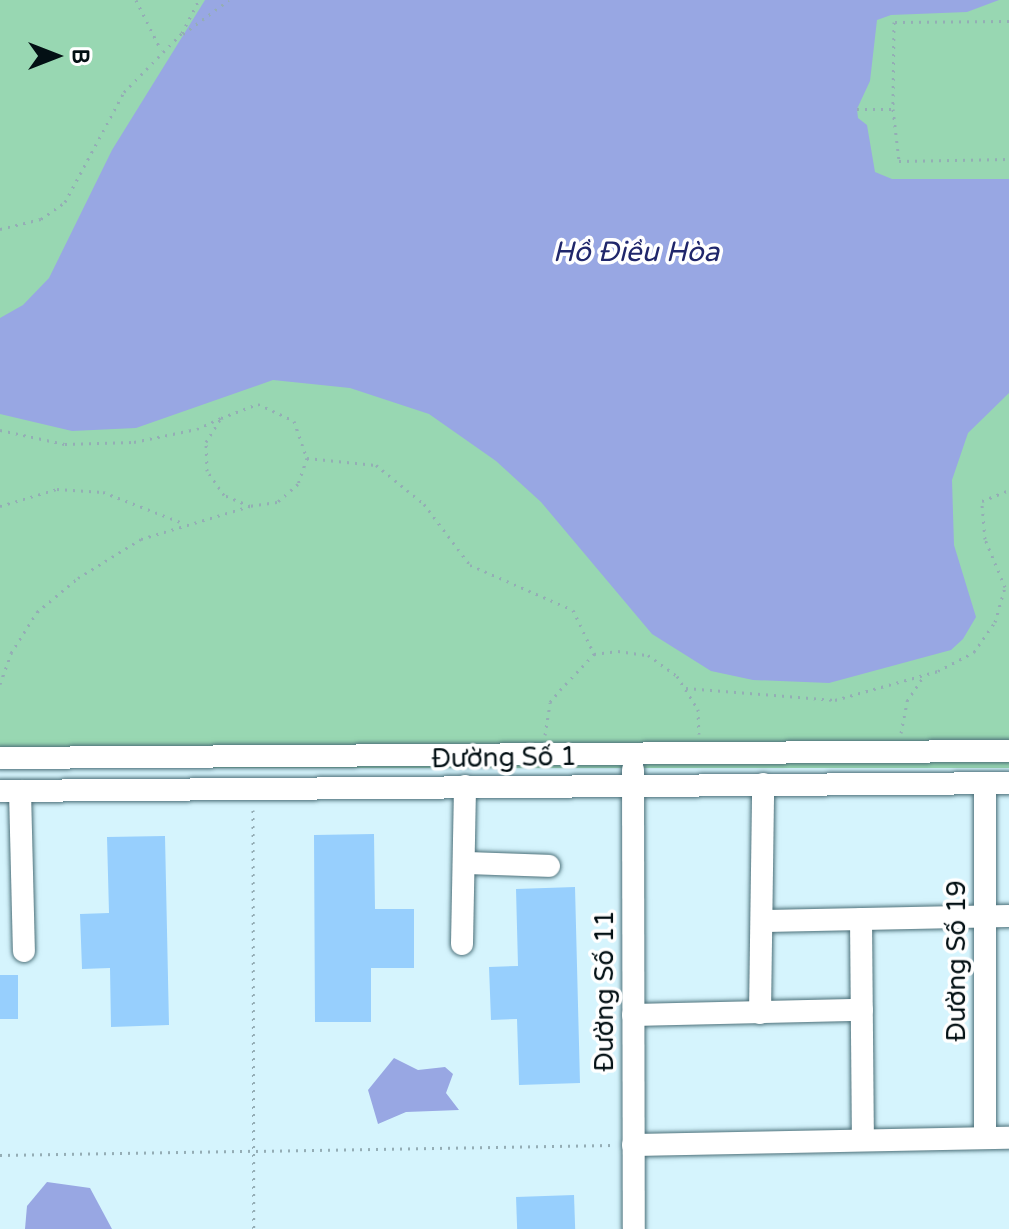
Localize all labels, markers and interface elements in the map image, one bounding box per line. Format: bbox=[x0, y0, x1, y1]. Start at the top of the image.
north arrow bbox=[16, 16, 96, 96]
text: B bbox=[67, 48, 93, 64]
water label: Hồ Điều Hòa bbox=[553, 235, 719, 269]
street label: Đường Số 1 bbox=[431, 741, 577, 775]
street label: Đường Số 19 bbox=[941, 880, 973, 1042]
street label: Đường Số 11 bbox=[589, 910, 621, 1072]

